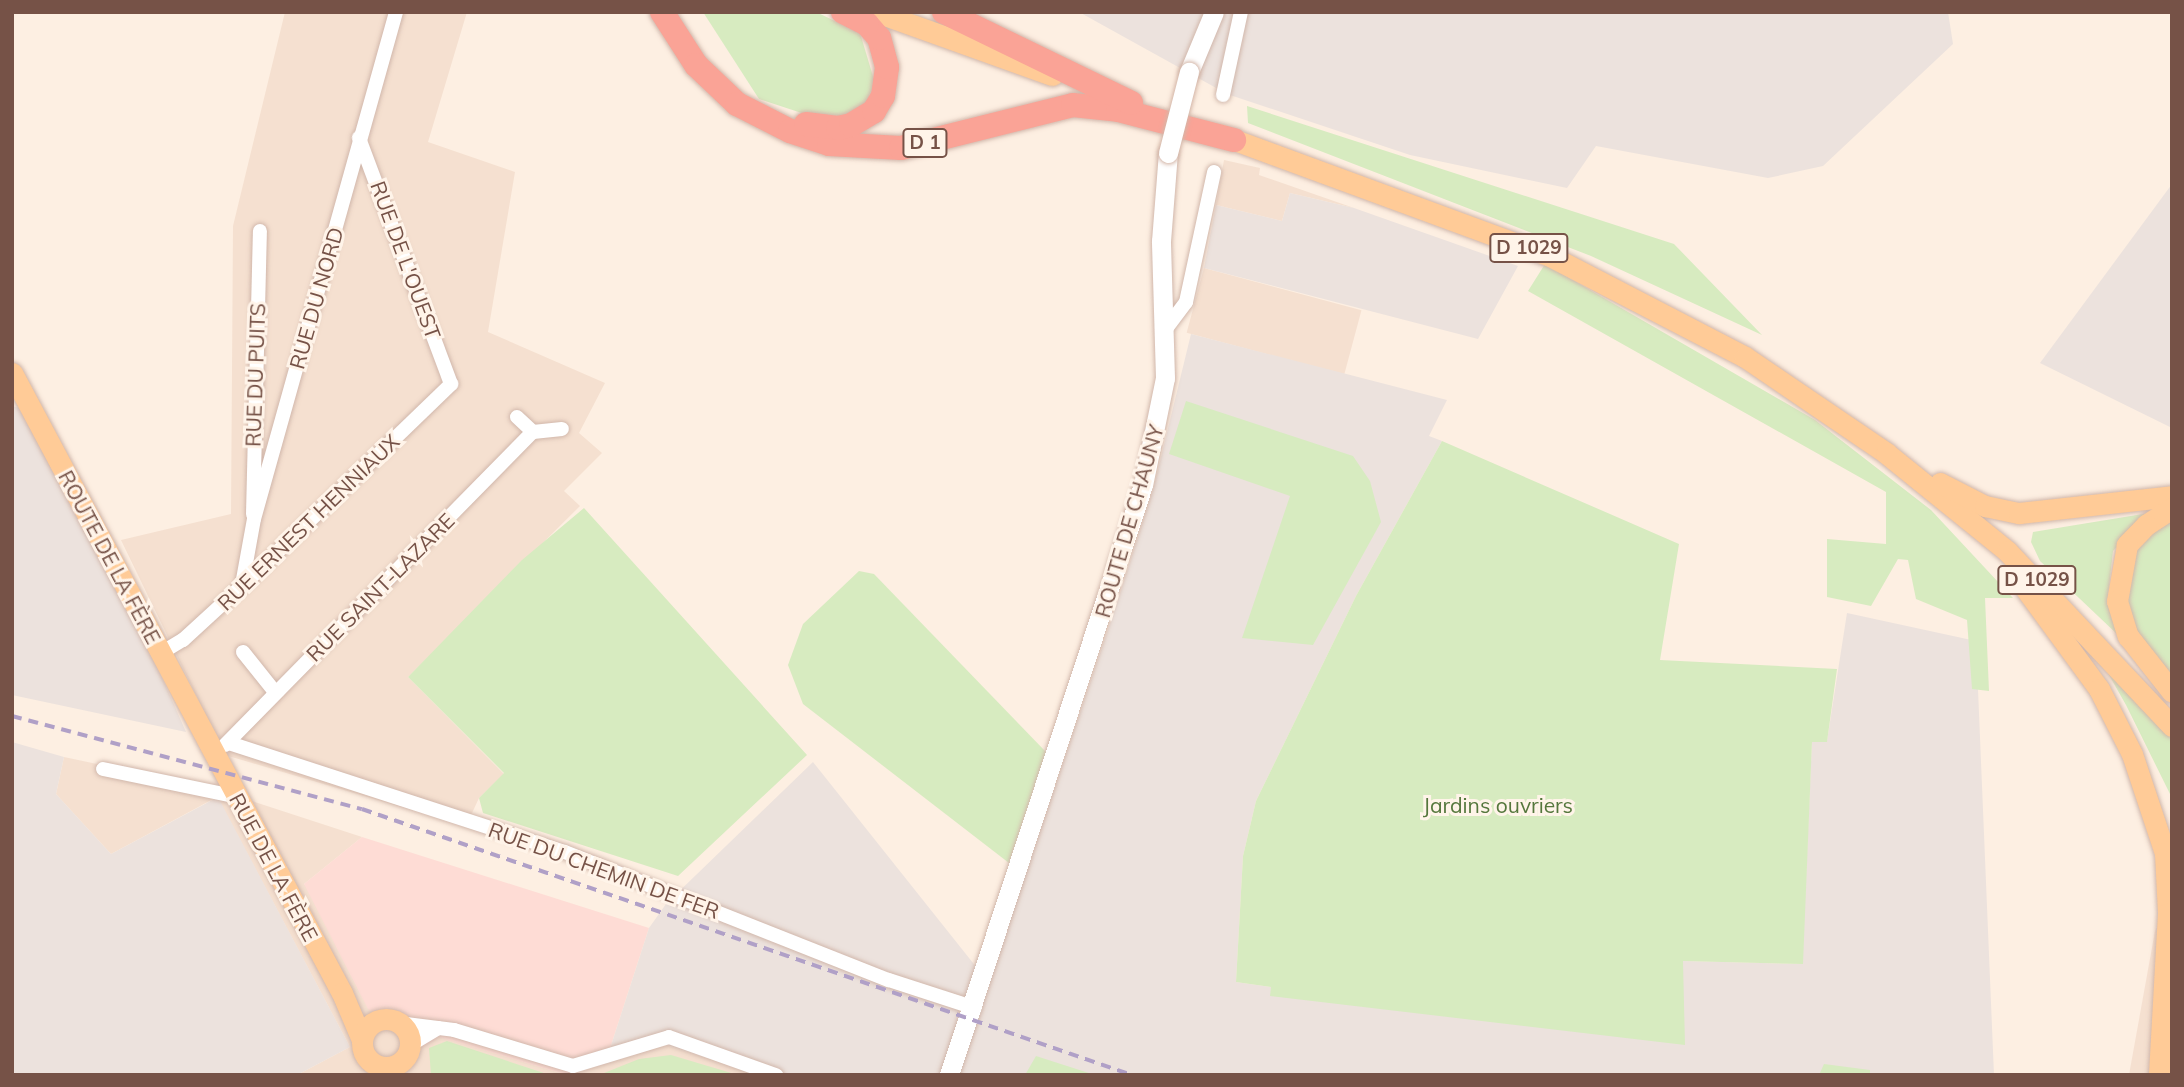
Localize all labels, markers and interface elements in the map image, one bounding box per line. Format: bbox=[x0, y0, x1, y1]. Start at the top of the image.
road number: D 1 bbox=[902, 127, 948, 158]
street label: RUE DE L'OUEST bbox=[366, 177, 446, 343]
street label: RUE DU NORD bbox=[284, 224, 348, 372]
road number: D 1029 bbox=[1489, 232, 1569, 264]
street label: RUE DU PUITS bbox=[240, 303, 270, 447]
street label: ROUTE DE CHAUNY bbox=[1089, 422, 1169, 620]
street label: RUE ERNEST HENNIAUX bbox=[212, 429, 404, 615]
street label: ROUTE DE LA FÈRE bbox=[54, 466, 166, 648]
street label: RUE SAINT-LAZARE bbox=[301, 508, 459, 666]
road number: D 1029 bbox=[1997, 565, 2077, 596]
street label: RUE DE LA FÈRE bbox=[224, 789, 324, 945]
park label: Jardins ouvriers bbox=[1423, 792, 1573, 818]
street label: RUE DU CHEMIN DE FER bbox=[485, 816, 723, 924]

